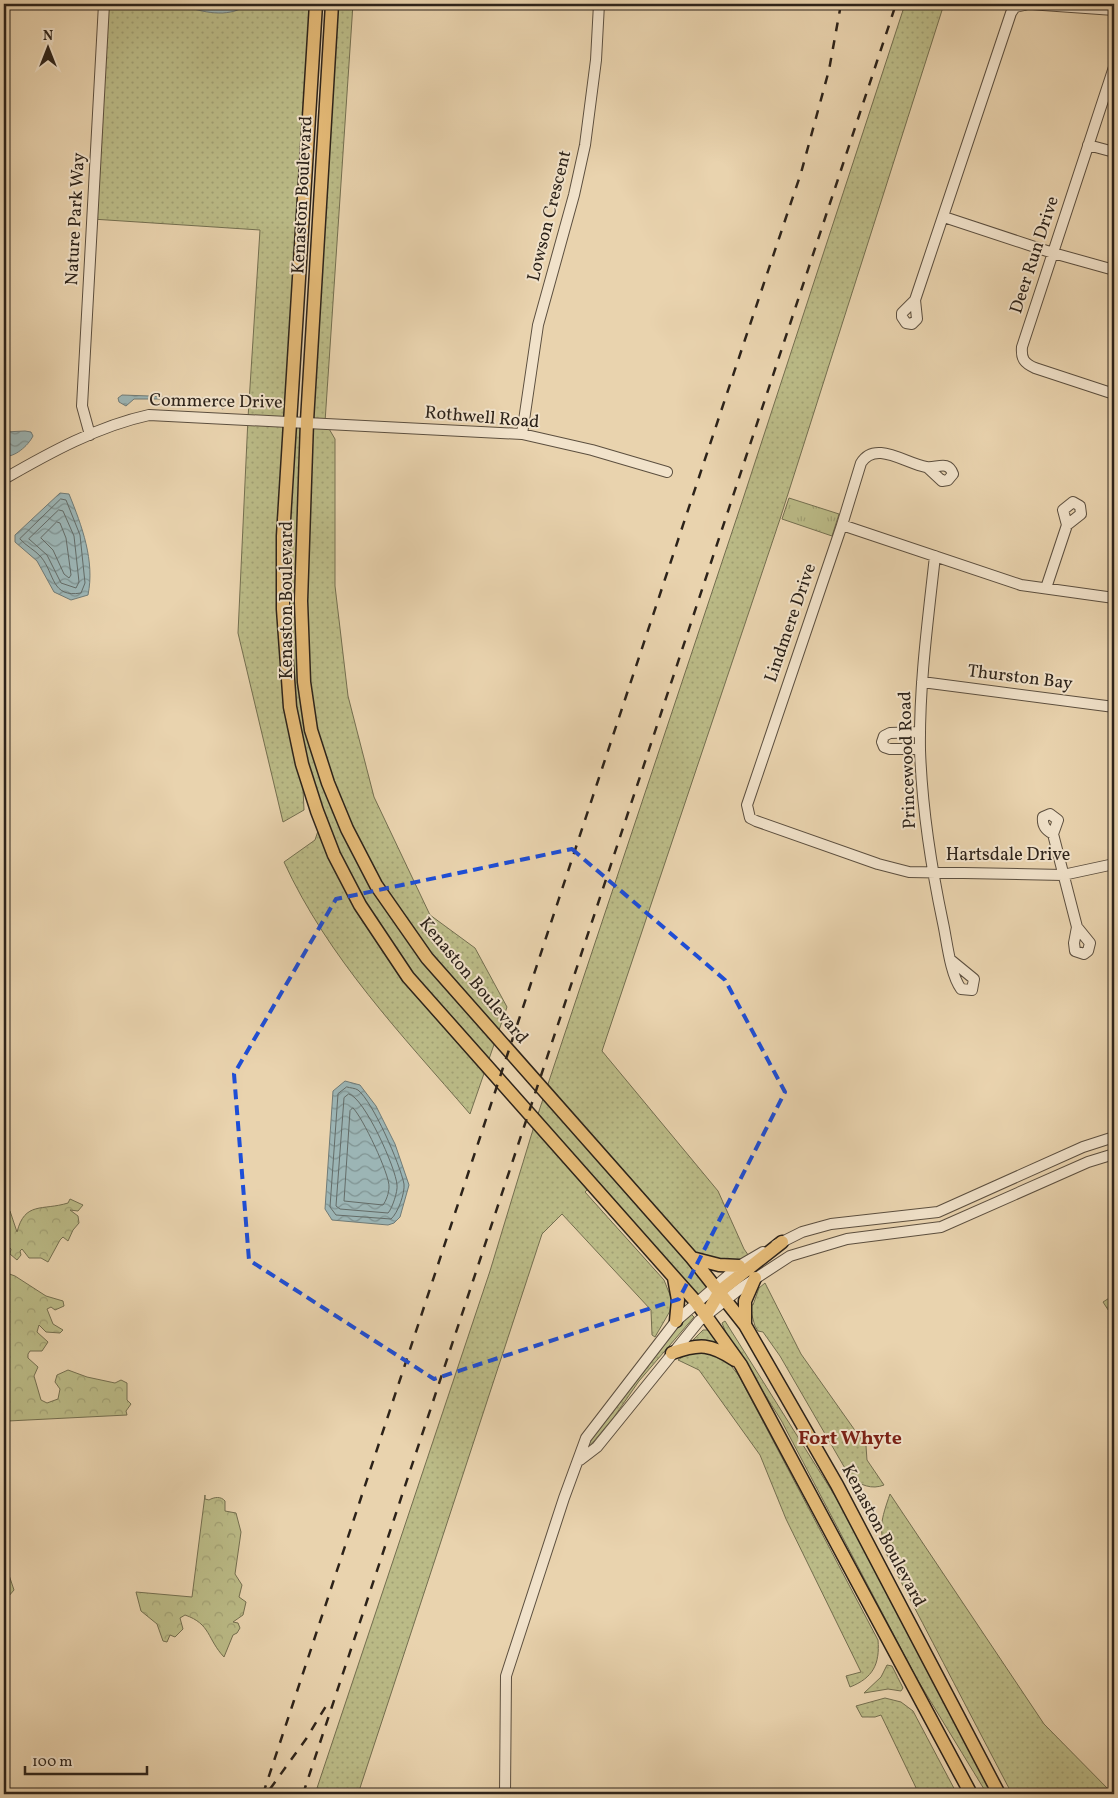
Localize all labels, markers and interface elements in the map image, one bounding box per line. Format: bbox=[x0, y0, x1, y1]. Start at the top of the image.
north arrow bbox=[22, 22, 72, 72]
text: N bbox=[43, 27, 53, 46]
street label: Kenaston Boulevard bbox=[286, 115, 320, 275]
street label: Lowson Crescent bbox=[522, 148, 578, 284]
street label: Nature Park Way bbox=[60, 152, 92, 286]
street label: Deer Run Drive bbox=[1004, 193, 1066, 317]
street label: Commerce Drive bbox=[149, 388, 283, 416]
street label: Rothwell Road bbox=[424, 401, 540, 435]
street label: Kenaston Boulevard bbox=[275, 521, 300, 679]
street label: Lindmere Drive bbox=[759, 560, 823, 686]
street label: Thurston Bay bbox=[966, 659, 1074, 697]
street label: Princewood Road bbox=[893, 691, 923, 829]
street label: Hartsdale Drive bbox=[946, 843, 1070, 868]
street label: Kenaston Boulevard bbox=[413, 912, 533, 1050]
district label: Fort Whyte bbox=[798, 1425, 902, 1453]
street label: Kenaston Boulevard bbox=[835, 1460, 931, 1612]
scale bar bbox=[25, 1743, 148, 1775]
text: 100 m bbox=[32, 1752, 72, 1773]

